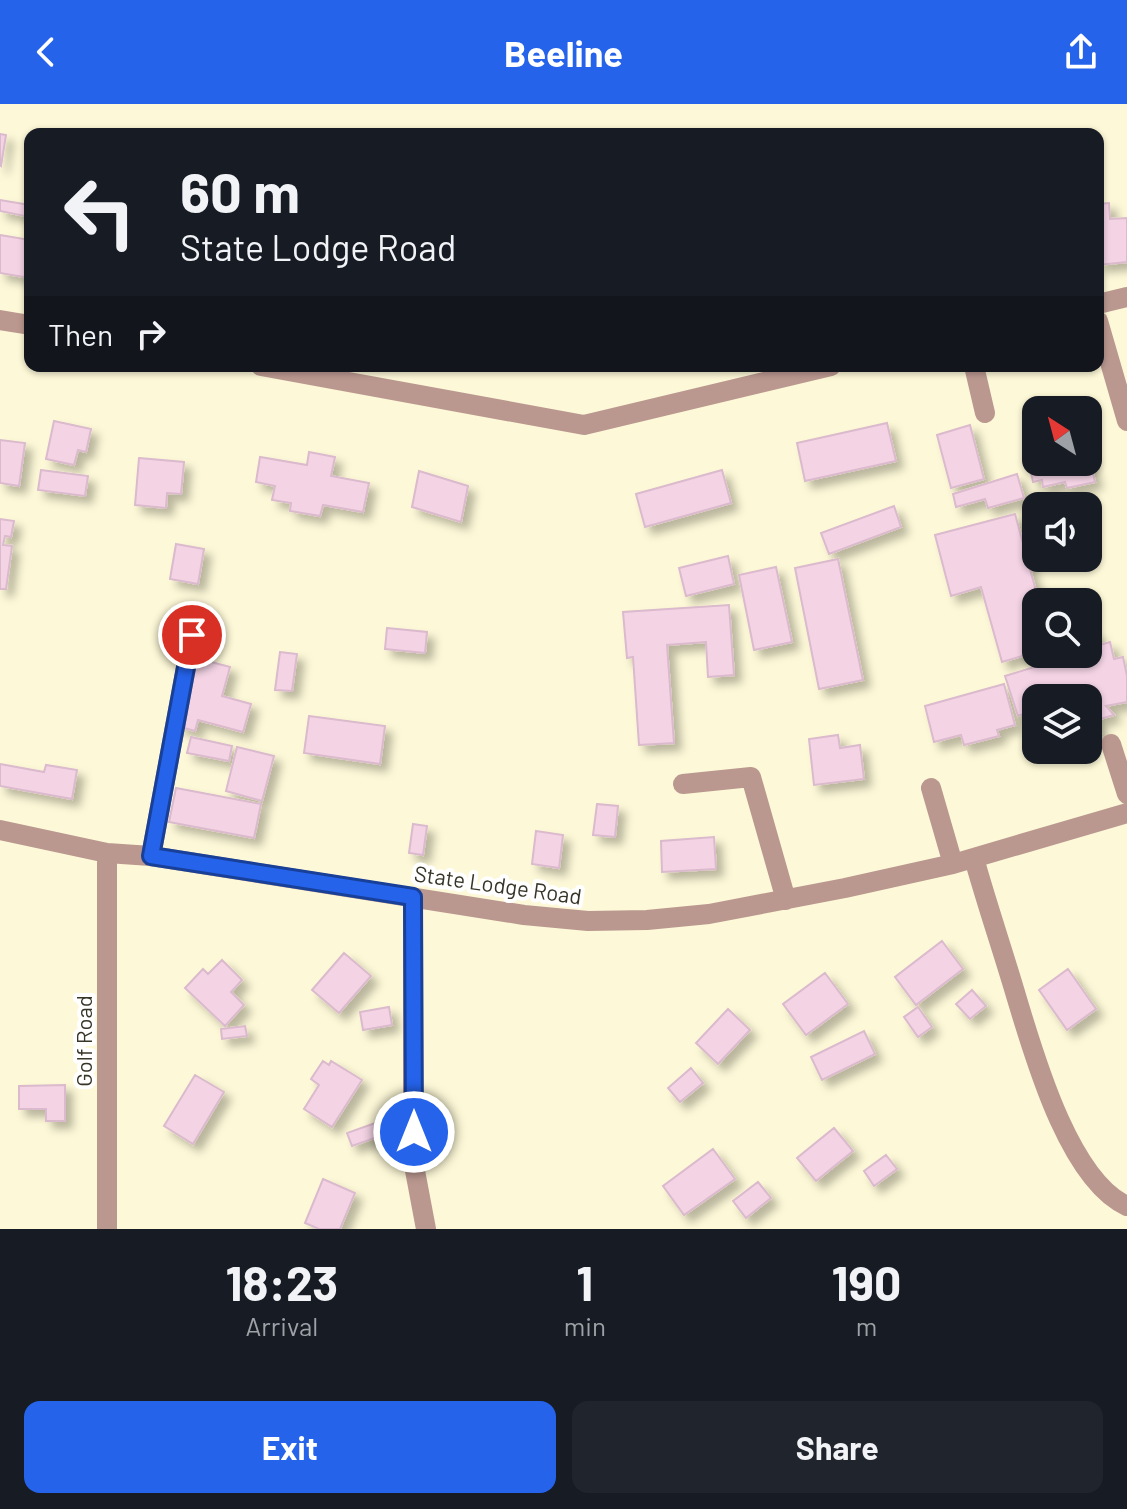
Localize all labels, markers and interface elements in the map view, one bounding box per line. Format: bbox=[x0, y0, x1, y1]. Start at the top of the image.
icon: back bbox=[24, 30, 68, 74]
icon: share bbox=[1059, 30, 1103, 74]
text: Beeline bbox=[504, 31, 623, 74]
text: 60 m bbox=[180, 157, 300, 224]
icon: left bbox=[48, 160, 152, 264]
text: State Lodge Road bbox=[180, 225, 456, 268]
icon: right bbox=[129, 312, 173, 356]
text: Then bbox=[48, 316, 113, 352]
north arrow bbox=[1022, 396, 1102, 476]
map controls bbox=[1022, 396, 1102, 764]
button: sound bbox=[1022, 492, 1102, 572]
button: search bbox=[1022, 588, 1102, 668]
pin bbox=[158, 601, 226, 669]
icon: arrive bbox=[170, 613, 214, 657]
button: layers bbox=[1022, 684, 1102, 764]
street label: State Lodge Road bbox=[413, 859, 583, 909]
street label: Golf Road bbox=[70, 995, 96, 1087]
position arrow bbox=[372, 1090, 456, 1174]
text: 18:23 bbox=[226, 1253, 338, 1311]
text: 1 bbox=[576, 1253, 593, 1311]
text: 190 bbox=[832, 1253, 901, 1311]
text: Arrival bbox=[246, 1310, 318, 1341]
text: min bbox=[564, 1310, 606, 1341]
text: m bbox=[856, 1310, 877, 1341]
button: Exit bbox=[24, 1401, 556, 1493]
button: Share bbox=[572, 1401, 1103, 1493]

